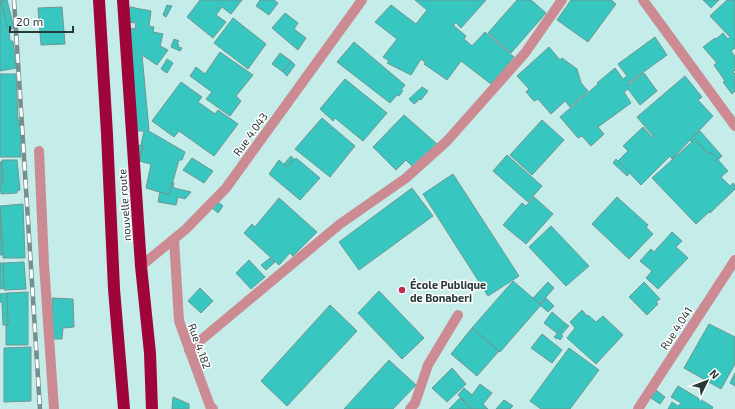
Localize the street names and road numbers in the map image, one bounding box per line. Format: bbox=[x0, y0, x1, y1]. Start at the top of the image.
street label: Rue 4.043 bbox=[230, 110, 270, 158]
street label: nouvelle route bbox=[115, 168, 133, 242]
street label: Rue 4.041 bbox=[657, 304, 695, 352]
street label: Rue 4.182 bbox=[186, 321, 214, 371]

